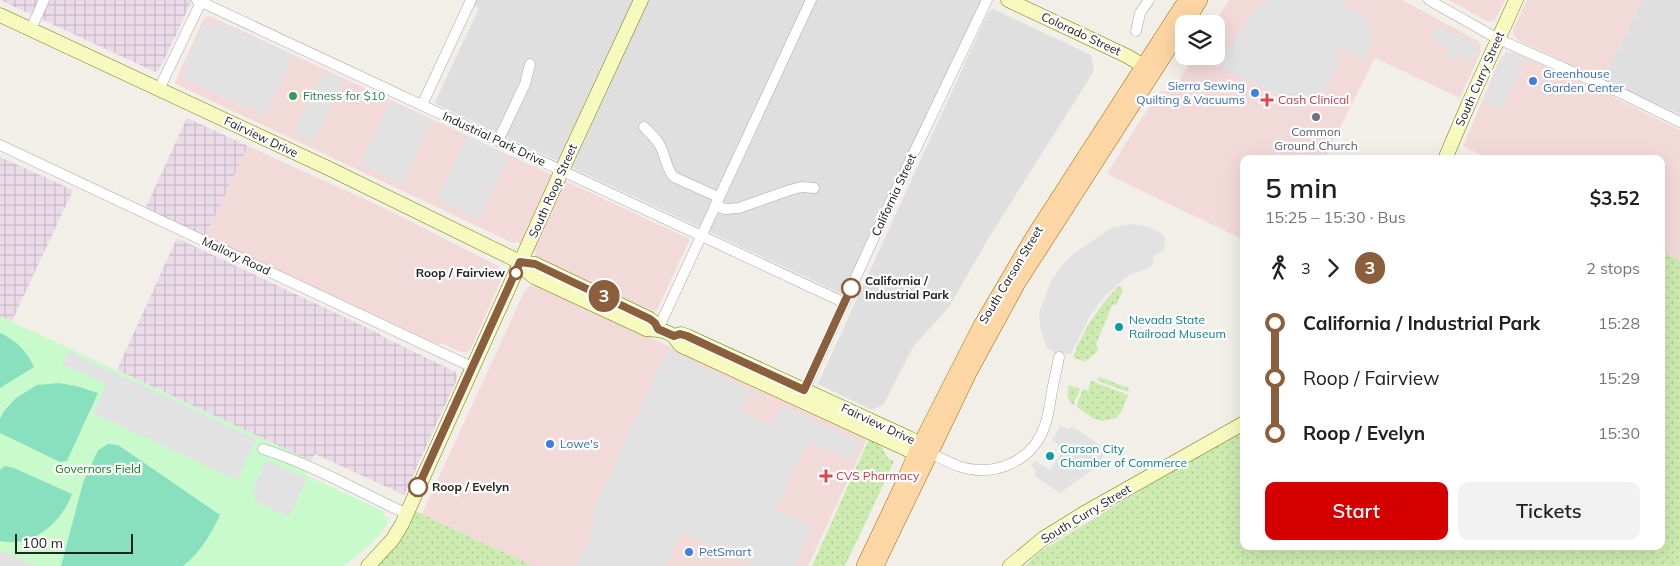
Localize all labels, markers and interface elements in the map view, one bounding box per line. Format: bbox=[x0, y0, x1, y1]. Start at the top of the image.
street label: Colorado Street bbox=[1039, 9, 1123, 59]
map controls bbox=[1175, 15, 1225, 65]
button: layers bbox=[1175, 15, 1225, 65]
street label: South Curry Street bbox=[1452, 29, 1507, 129]
place label: Greenhouse Garden Center bbox=[1543, 66, 1624, 95]
marker: Greenhouse Garden Center bbox=[1527, 75, 1539, 87]
place label: Sierra Sewing Quilting & Vacuums bbox=[1136, 78, 1245, 107]
marker: Sierra Sewing Quilting & Vacuums bbox=[1249, 87, 1261, 99]
place label: Fitness for $10 bbox=[303, 88, 385, 103]
marker: Fitness for $10 bbox=[287, 90, 299, 102]
place label: Cash Clinical bbox=[1278, 92, 1349, 107]
marker: Cash Clinical bbox=[1260, 93, 1274, 107]
street label: Industrial Park Drive bbox=[440, 108, 548, 169]
marker: Common Ground Church bbox=[1310, 111, 1322, 123]
street label: Fairview Drive bbox=[222, 113, 300, 160]
place label: Common Ground Church bbox=[1274, 124, 1358, 153]
street label: South Roop Street bbox=[525, 142, 580, 240]
street label: California Street bbox=[868, 151, 919, 238]
text: 5 min bbox=[1265, 170, 1338, 205]
text: $3.52 bbox=[1590, 186, 1640, 210]
text: 15:25 – 15:30 · Bus bbox=[1265, 207, 1406, 227]
street label: South Carson Street bbox=[975, 223, 1046, 326]
street label: Mallory Road bbox=[200, 233, 273, 278]
icon: walk bbox=[1265, 254, 1293, 282]
icon: forward bbox=[1319, 254, 1347, 282]
text: 3 bbox=[1365, 256, 1375, 279]
text: 3 bbox=[1301, 258, 1311, 278]
text: 2 stops bbox=[1586, 258, 1640, 278]
place label: Roop / Fairview bbox=[416, 265, 505, 280]
marker: Roop / Fairview bbox=[509, 266, 523, 280]
place label: California / Industrial Park bbox=[865, 273, 949, 302]
marker: California / Industrial Park bbox=[841, 278, 861, 298]
line badge: 3 bbox=[588, 280, 620, 312]
text: 3 bbox=[599, 284, 609, 307]
text: California / Industrial Park bbox=[1303, 311, 1540, 335]
place label: Nevada State Railroad Museum bbox=[1129, 312, 1226, 341]
text: 15:28 bbox=[1598, 313, 1640, 333]
marker: Nevada State Railroad Museum bbox=[1113, 321, 1125, 333]
text: Roop / Fairview bbox=[1303, 366, 1439, 390]
text: 15:29 bbox=[1598, 368, 1640, 388]
street label: Fairview Drive bbox=[839, 400, 917, 447]
text: Roop / Evelyn bbox=[1303, 421, 1425, 445]
text: 15:30 bbox=[1598, 423, 1640, 443]
place label: Lowe's bbox=[560, 436, 599, 451]
marker: Lowe's bbox=[544, 438, 556, 450]
place label: Carson City Chamber of Commerce bbox=[1060, 441, 1187, 470]
marker: Carson City Chamber of Commerce bbox=[1044, 450, 1056, 462]
park label: Governors Field bbox=[55, 461, 141, 476]
place label: CVS Pharmacy bbox=[836, 468, 920, 483]
marker: CVS Pharmacy bbox=[820, 470, 832, 482]
marker: Roop / Evelyn bbox=[408, 477, 428, 497]
place label: Roop / Evelyn bbox=[432, 479, 509, 494]
street label: South Curry Street bbox=[1038, 481, 1133, 546]
button: Start bbox=[1265, 482, 1448, 540]
button: Tickets bbox=[1458, 482, 1640, 540]
scale bar bbox=[15, 531, 132, 554]
text: 100 m bbox=[22, 534, 63, 552]
place label: PetSmart bbox=[699, 544, 751, 559]
marker: PetSmart bbox=[683, 546, 695, 558]

